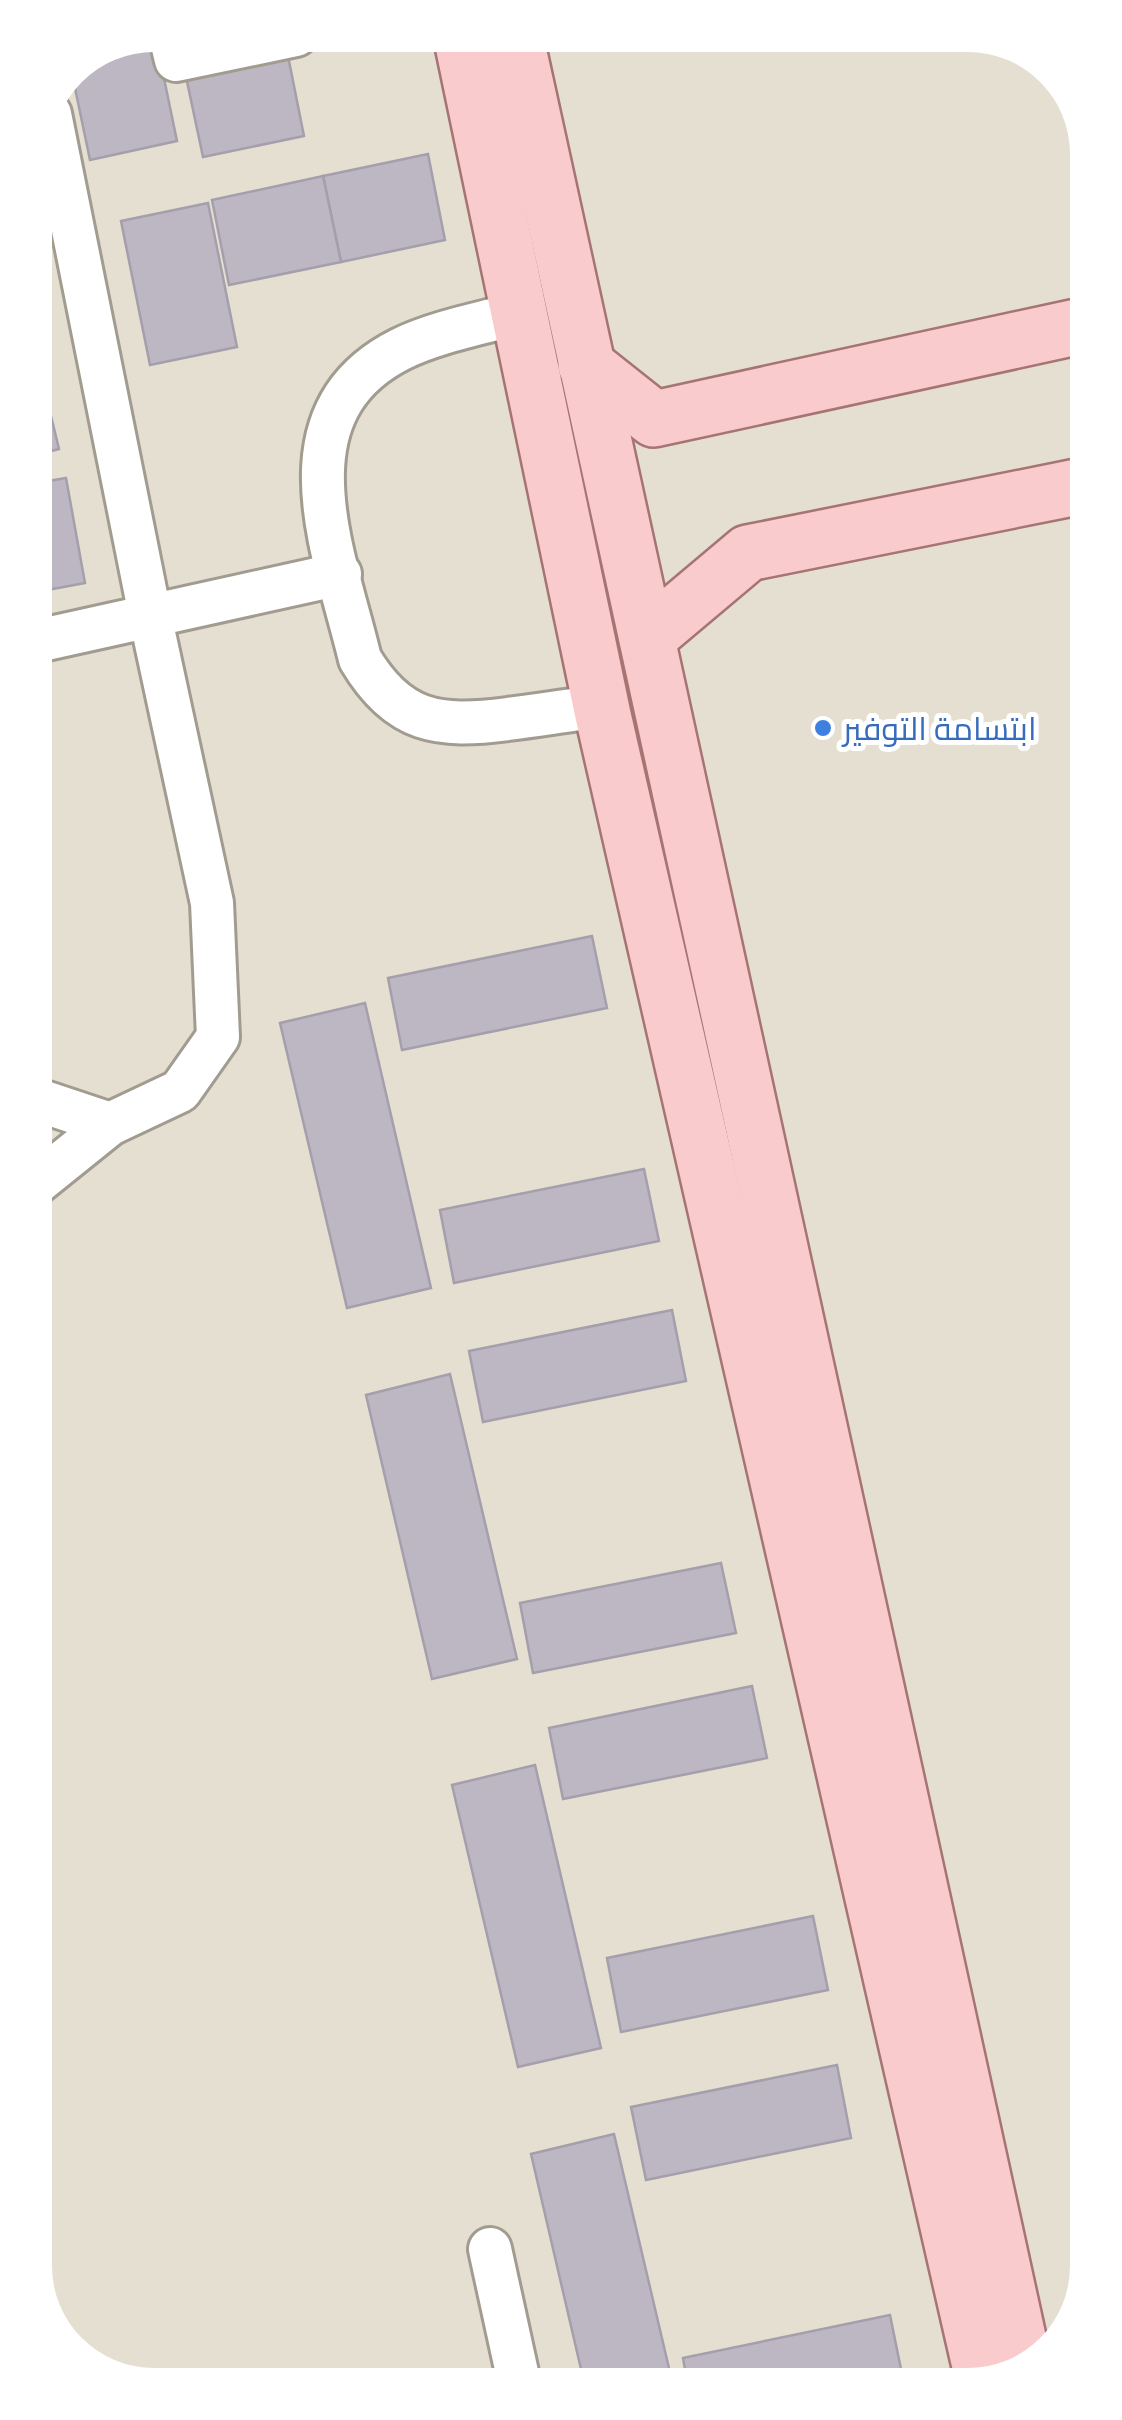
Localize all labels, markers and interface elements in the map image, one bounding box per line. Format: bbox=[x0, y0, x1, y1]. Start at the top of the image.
place label: ابتسامة التوفير bbox=[841, 709, 1037, 748]
marker: ابتسامة التوفير bbox=[812, 717, 834, 739]

